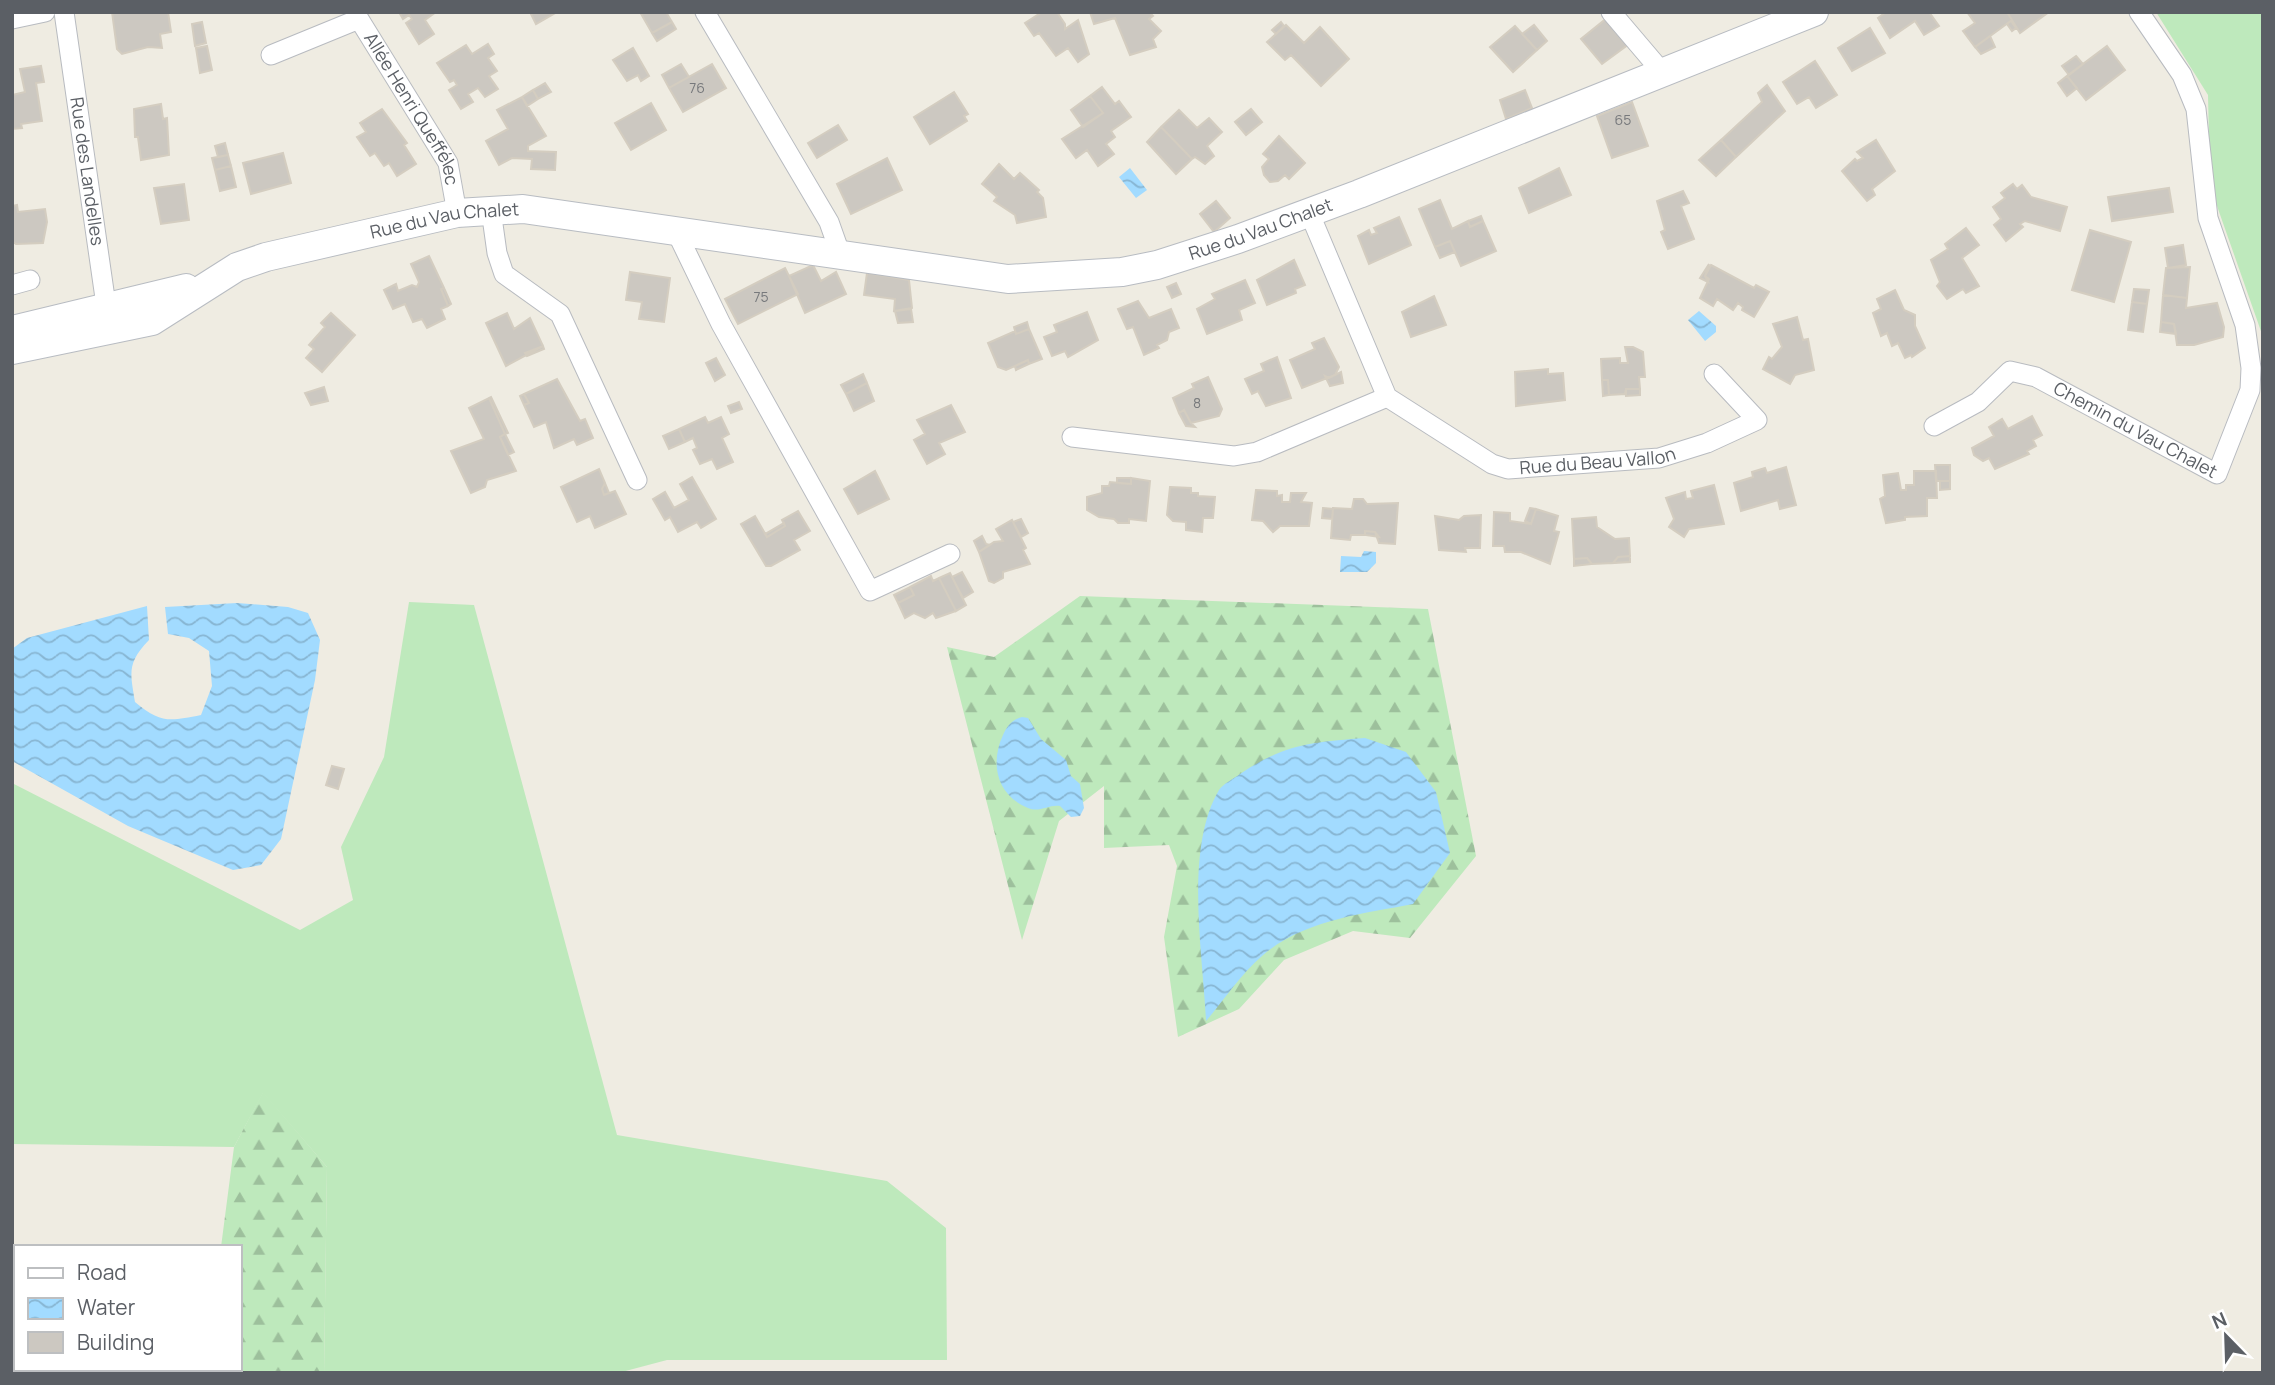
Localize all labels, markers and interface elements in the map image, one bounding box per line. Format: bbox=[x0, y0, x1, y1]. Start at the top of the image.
street label: Allée Henri Queffélec bbox=[359, 28, 465, 187]
house number: 76 bbox=[689, 78, 705, 97]
street label: Rue des Landelles bbox=[65, 95, 110, 247]
house number: 65 bbox=[1615, 110, 1631, 129]
street label: Rue du Vau Chalet bbox=[1185, 192, 1336, 265]
street label: Rue du Vau Chalet bbox=[367, 196, 520, 244]
house number: 75 bbox=[753, 287, 769, 306]
street label: Chemin du Vau Chalet bbox=[2050, 376, 2222, 483]
house number: 8 bbox=[1193, 393, 1201, 412]
street label: Rue du Beau Vallon bbox=[1519, 441, 1678, 479]
legend bbox=[14, 1245, 242, 1371]
text: Road bbox=[77, 1258, 127, 1286]
text: Water bbox=[77, 1293, 136, 1321]
north arrow bbox=[2191, 1301, 2261, 1371]
text: N bbox=[2208, 1306, 2231, 1335]
text: Building bbox=[77, 1328, 154, 1356]

